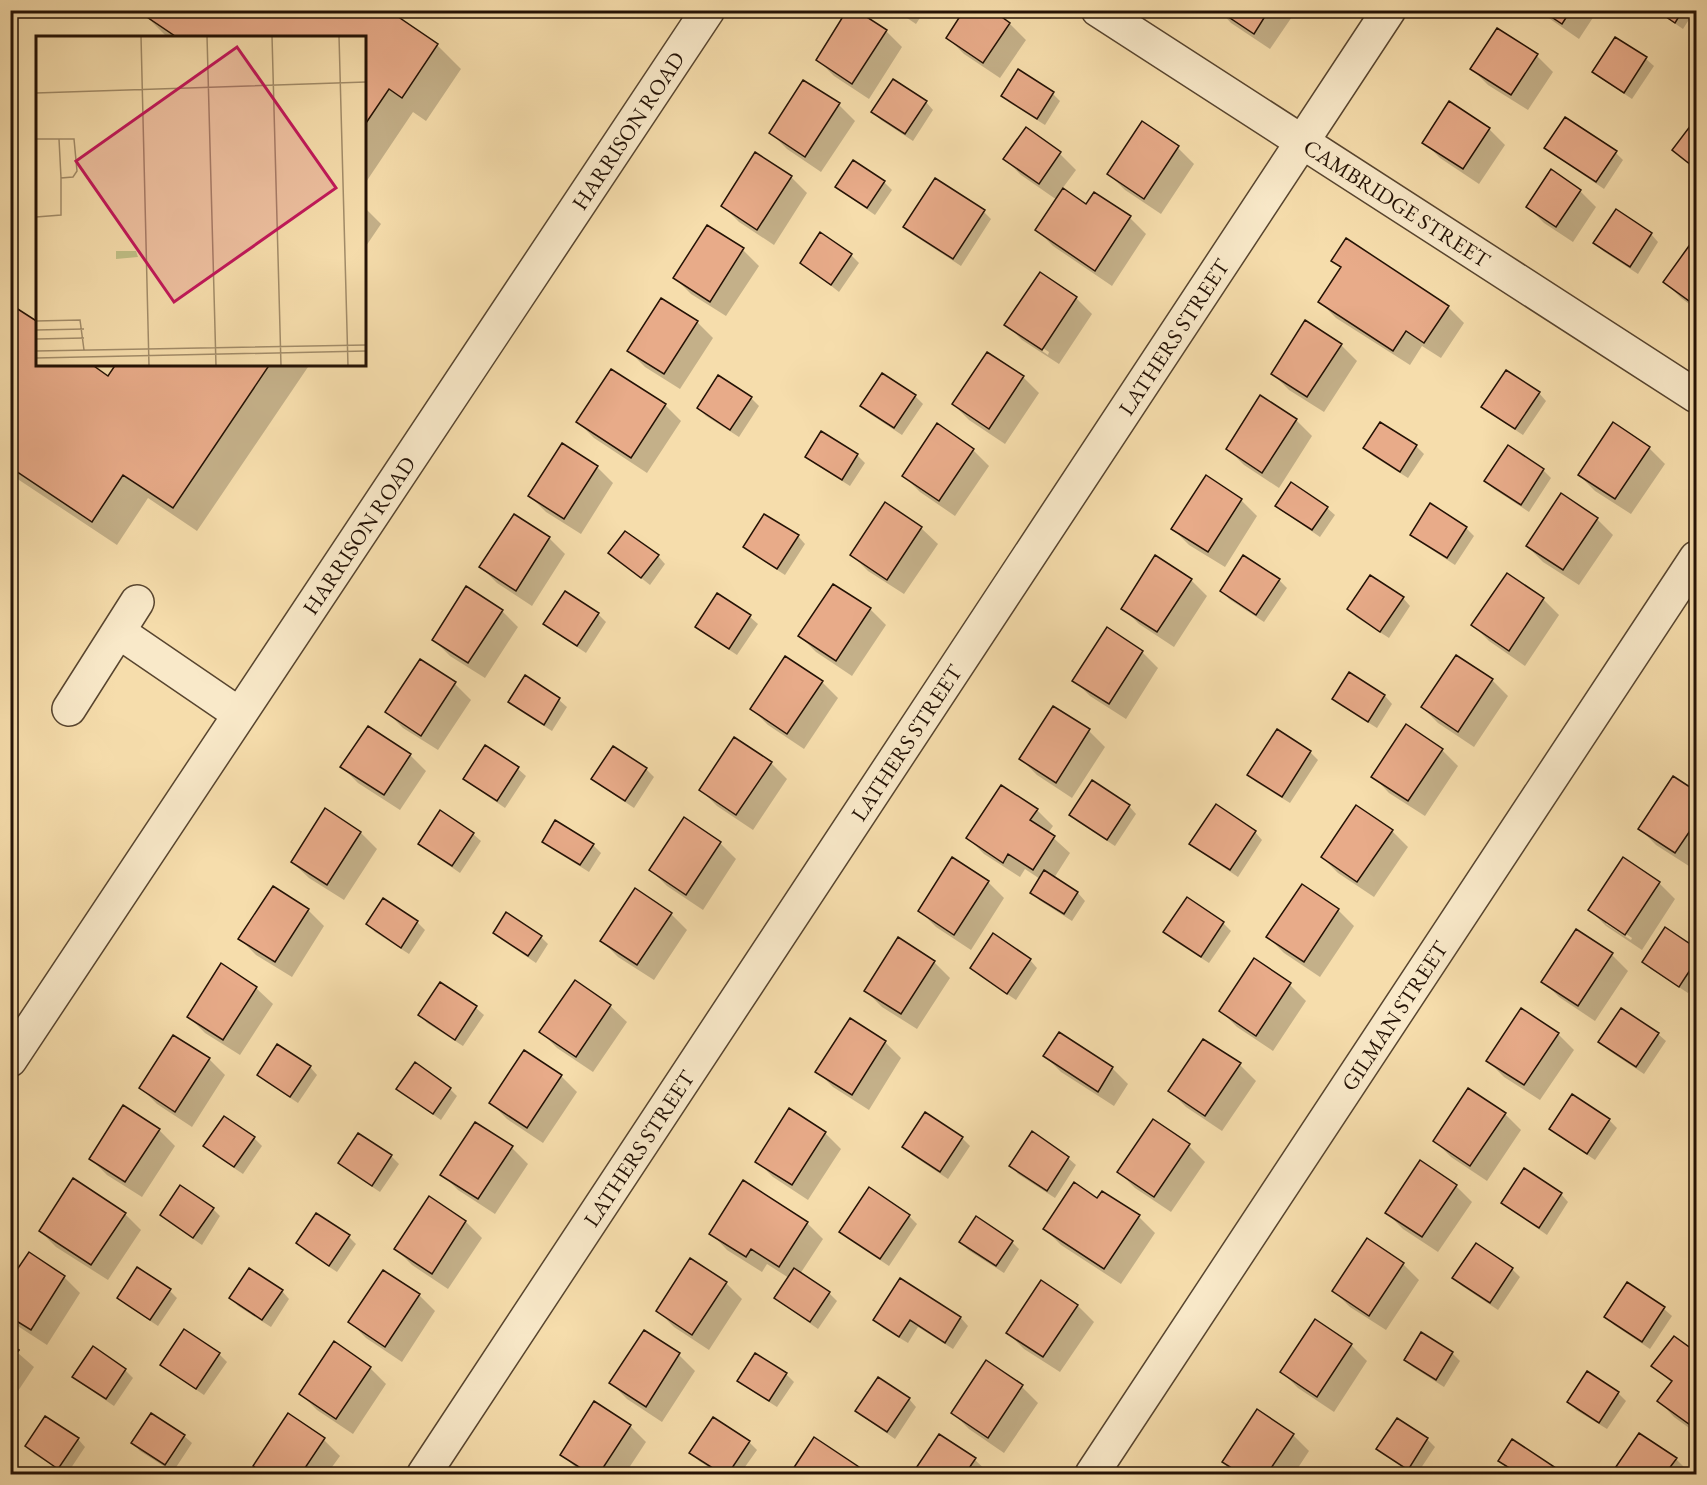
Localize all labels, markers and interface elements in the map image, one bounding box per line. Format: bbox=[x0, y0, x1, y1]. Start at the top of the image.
inset map bbox=[36, 36, 366, 366]
street label: HARRISON ROAD bbox=[565, 46, 691, 216]
street label: CAMBRIDGE STREET bbox=[1298, 133, 1496, 275]
street label: LATHERS STREET bbox=[1112, 253, 1236, 421]
street label: HARRISON ROAD bbox=[296, 451, 422, 620]
street label: LATHERS STREET bbox=[844, 659, 969, 827]
street label: GILMAN STREET bbox=[1335, 935, 1455, 1096]
street label: LATHERS STREET bbox=[577, 1065, 701, 1232]

